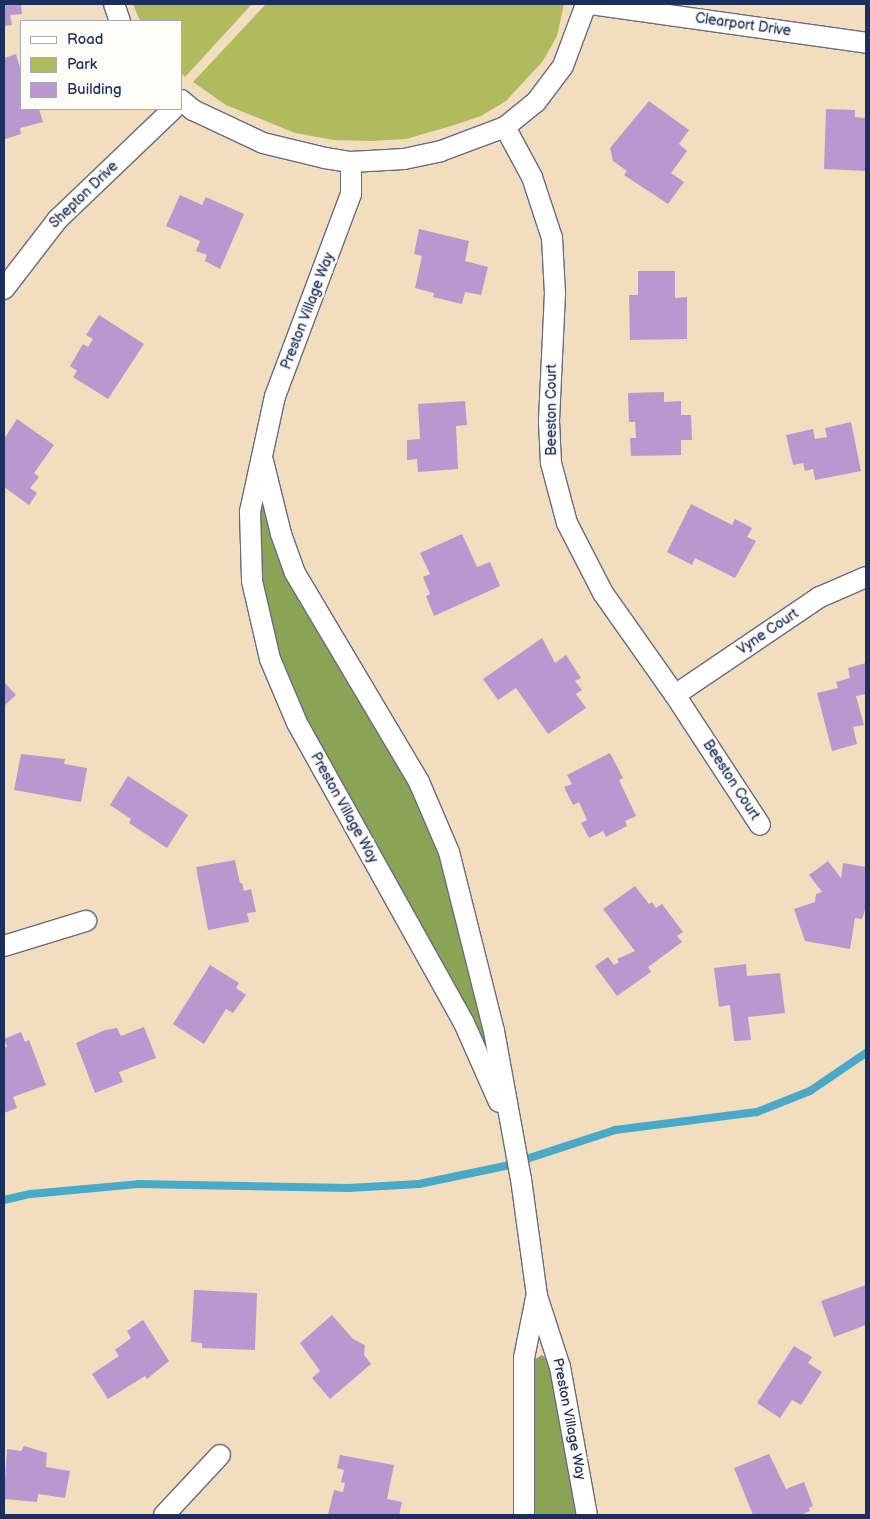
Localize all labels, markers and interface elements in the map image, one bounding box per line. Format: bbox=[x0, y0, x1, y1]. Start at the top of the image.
street label: Clearport Drive bbox=[694, 10, 792, 40]
legend bbox=[20, 20, 182, 110]
text: Road bbox=[67, 30, 103, 49]
text: Park bbox=[67, 55, 97, 74]
text: Building bbox=[67, 80, 122, 99]
street label: Shepton Drive bbox=[46, 158, 122, 232]
street label: Preston Village Way bbox=[278, 250, 338, 372]
street label: Beeston Court bbox=[544, 364, 560, 456]
street label: Vyne Court bbox=[734, 605, 802, 659]
street label: Beeston Court bbox=[699, 737, 763, 823]
street label: Preston Village Way bbox=[306, 749, 382, 867]
street label: Preston Village Way bbox=[549, 1356, 589, 1482]

